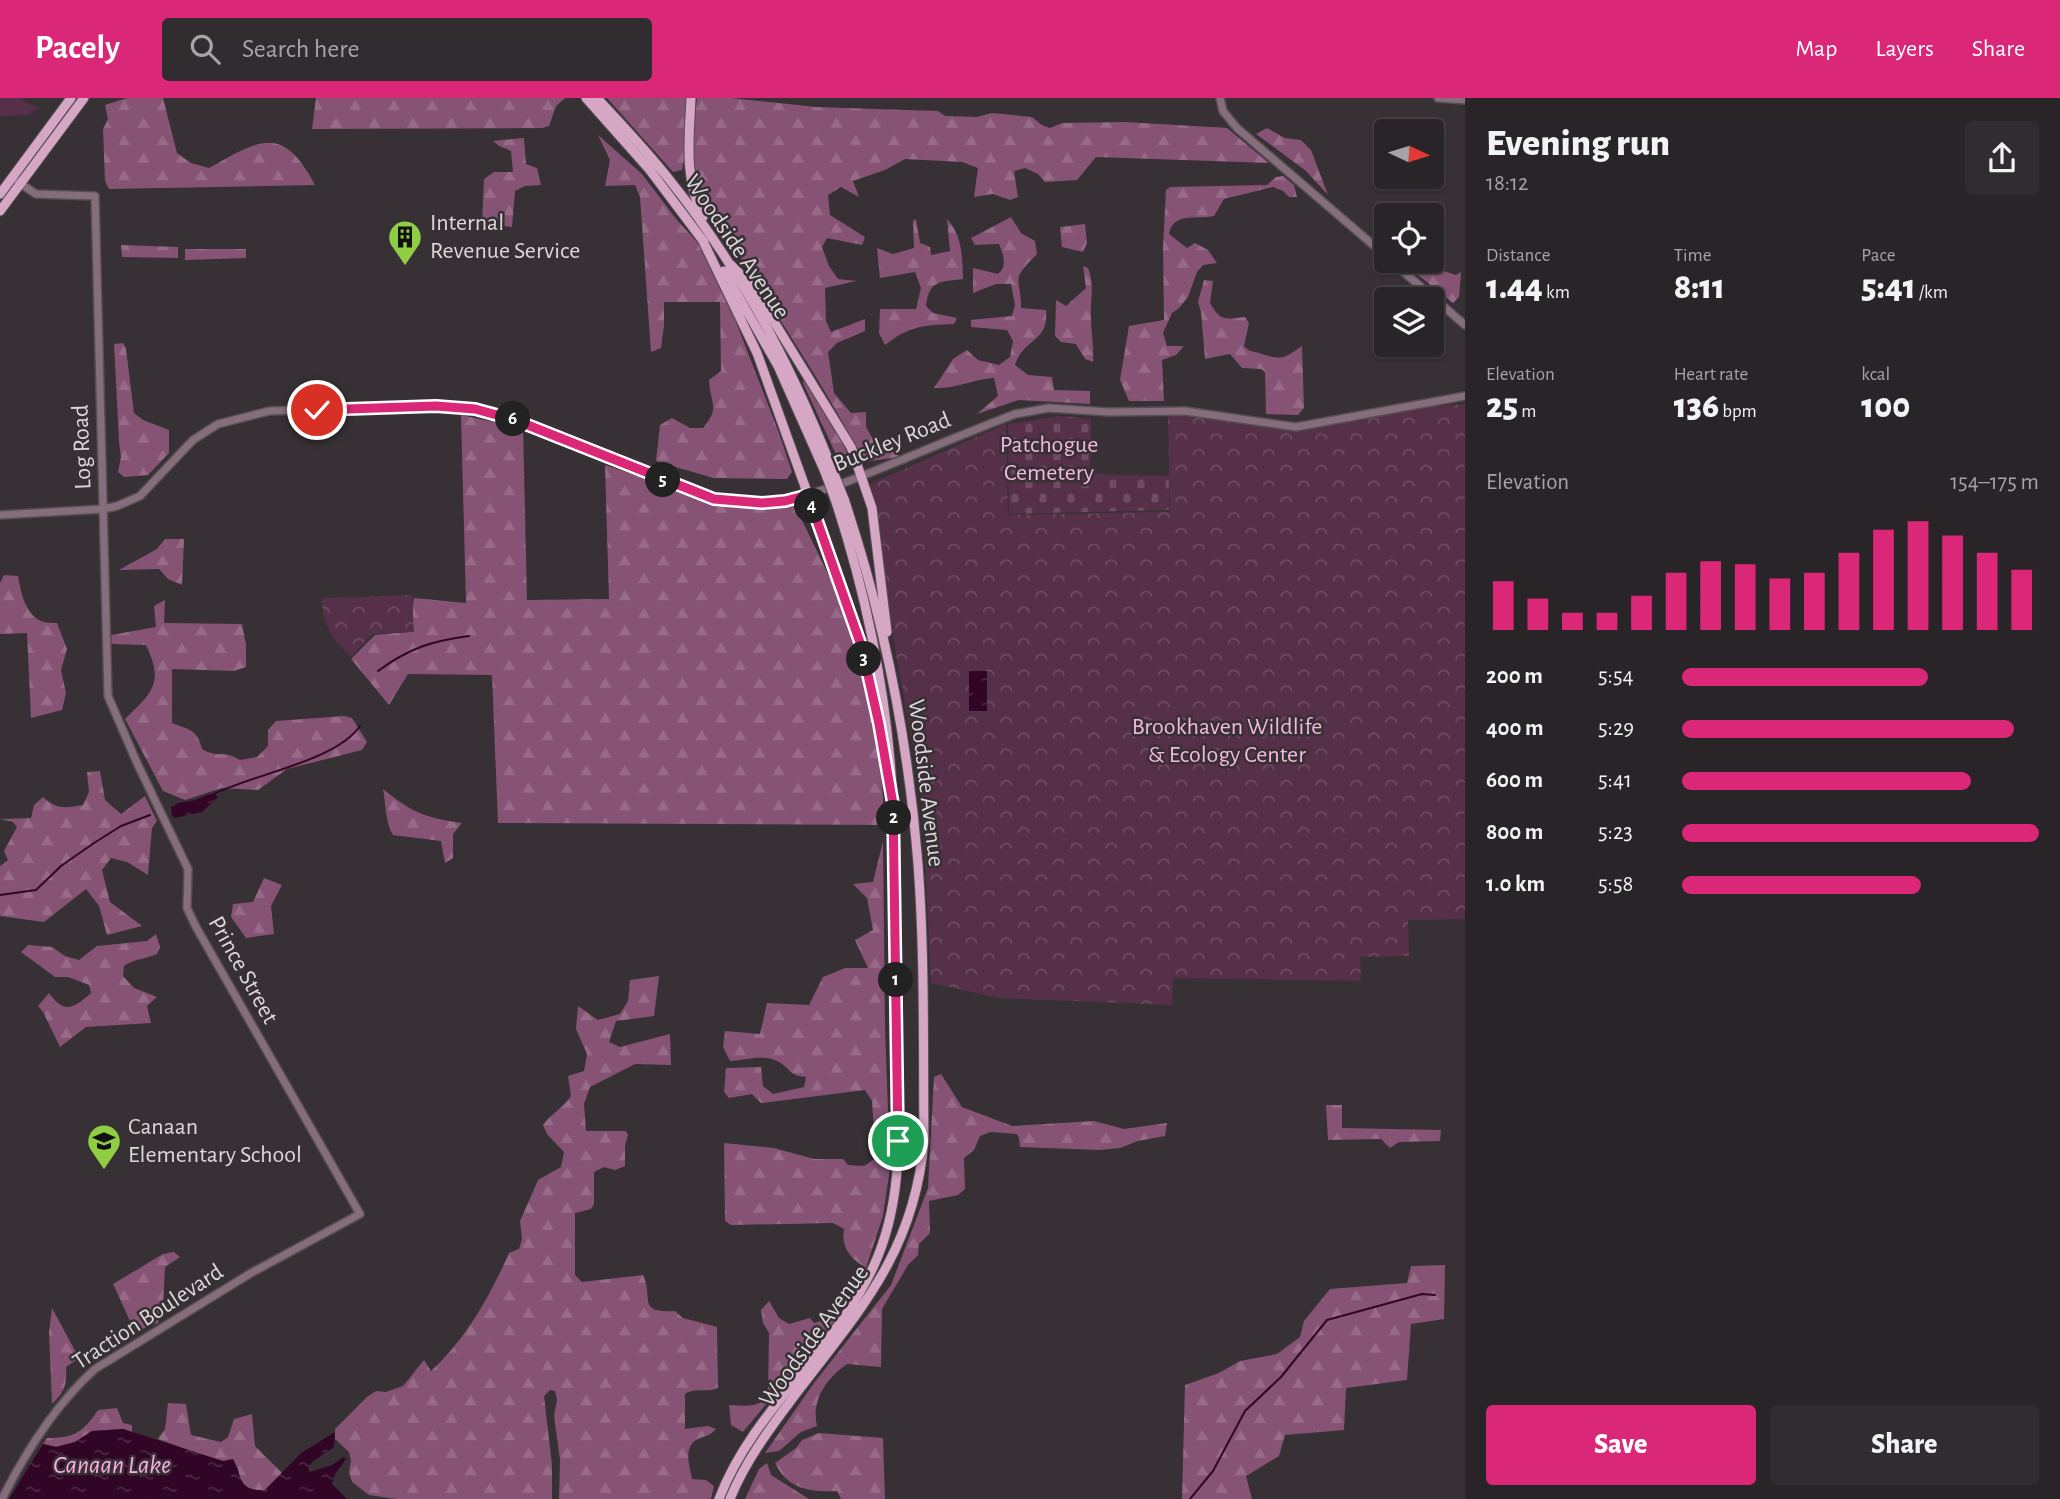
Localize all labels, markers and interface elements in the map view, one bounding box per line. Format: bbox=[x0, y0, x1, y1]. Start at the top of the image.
search box bbox=[162, 18, 652, 81]
icon: search bbox=[186, 30, 224, 68]
text: Pacely bbox=[35, 32, 120, 65]
text: Search here bbox=[242, 36, 360, 62]
text: Map bbox=[1795, 37, 1837, 61]
text: Layers bbox=[1875, 37, 1934, 61]
text: Share bbox=[1972, 37, 2025, 61]
north arrow bbox=[1374, 119, 1444, 189]
map controls bbox=[1374, 119, 1444, 357]
button: share bbox=[1965, 121, 2039, 195]
text: Evening run bbox=[1486, 125, 1670, 163]
street label: Woodside Avenue bbox=[680, 170, 794, 324]
text: 18:12 bbox=[1486, 172, 1528, 195]
button: locate bbox=[1374, 203, 1444, 273]
place label: Internal Revenue Service bbox=[430, 211, 580, 263]
building icon: Internal Revenue Service bbox=[386, 218, 424, 267]
text: Distance bbox=[1486, 246, 1550, 265]
text: Time bbox=[1674, 246, 1712, 265]
text: Pace bbox=[1861, 246, 1896, 265]
text: 1.44 bbox=[1486, 270, 1543, 305]
text: 8:11 bbox=[1674, 270, 1725, 305]
text: 5:41 bbox=[1861, 270, 1916, 305]
text: km bbox=[1543, 283, 1570, 302]
text: /km bbox=[1916, 283, 1948, 302]
button: layers bbox=[1374, 287, 1444, 357]
text: Elevation bbox=[1486, 365, 1555, 384]
text: Heart rate bbox=[1674, 365, 1748, 384]
text: kcal bbox=[1861, 365, 1890, 384]
pin bbox=[287, 380, 347, 440]
text: 25 bbox=[1486, 389, 1518, 424]
text: 136 bbox=[1674, 389, 1719, 424]
text: 100 bbox=[1861, 389, 1910, 424]
icon: check bbox=[298, 391, 336, 429]
pin: 6 bbox=[496, 402, 530, 436]
text: m bbox=[1518, 402, 1536, 421]
text: bpm bbox=[1719, 402, 1757, 421]
street label: Log Road bbox=[69, 404, 95, 490]
street label: Buckley Road bbox=[830, 408, 954, 476]
text: 6 bbox=[508, 409, 517, 428]
park label: Patchogue Cemetery bbox=[1000, 433, 1098, 485]
pin: 5 bbox=[646, 462, 680, 498]
text: 5 bbox=[658, 470, 667, 489]
text: Elevation bbox=[1486, 471, 1569, 494]
text: 154–175 m bbox=[1950, 471, 2039, 494]
pin: 4 bbox=[794, 488, 830, 524]
text: 4 bbox=[807, 496, 816, 515]
pin: 3 bbox=[846, 642, 882, 676]
text: 3 bbox=[859, 649, 868, 668]
text: 200 m bbox=[1486, 665, 1543, 688]
text: 5:54 bbox=[1598, 665, 1634, 688]
street label: Woodside Avenue bbox=[904, 698, 948, 868]
park label: Brookhaven Wildlife & Ecology Center bbox=[1132, 715, 1322, 767]
text: 400 m bbox=[1486, 717, 1544, 740]
text: 5:29 bbox=[1598, 717, 1634, 740]
text: 600 m bbox=[1486, 769, 1543, 792]
text: 5:41 bbox=[1598, 769, 1632, 792]
pin: 2 bbox=[876, 800, 912, 836]
text: 2 bbox=[889, 808, 898, 827]
text: 800 m bbox=[1486, 821, 1543, 844]
text: 5:23 bbox=[1598, 821, 1633, 844]
text: 1.0 km bbox=[1486, 873, 1545, 896]
text: 5:58 bbox=[1598, 873, 1633, 896]
street label: Prince Street bbox=[204, 912, 282, 1028]
pin: 1 bbox=[878, 962, 914, 998]
text: 1 bbox=[892, 970, 899, 989]
pin bbox=[868, 1111, 928, 1171]
place label: Canaan Elementary School bbox=[128, 1115, 302, 1167]
school or university icon: Canaan Elementary School bbox=[85, 1122, 123, 1171]
icon: arrive bbox=[879, 1122, 917, 1160]
street label: Traction Boulevard bbox=[69, 1260, 227, 1374]
street label: Woodside Avenue bbox=[755, 1261, 873, 1411]
button: Save bbox=[1486, 1405, 1756, 1485]
button: Share bbox=[1770, 1405, 2039, 1485]
water label: Canaan Lake bbox=[53, 1452, 171, 1478]

